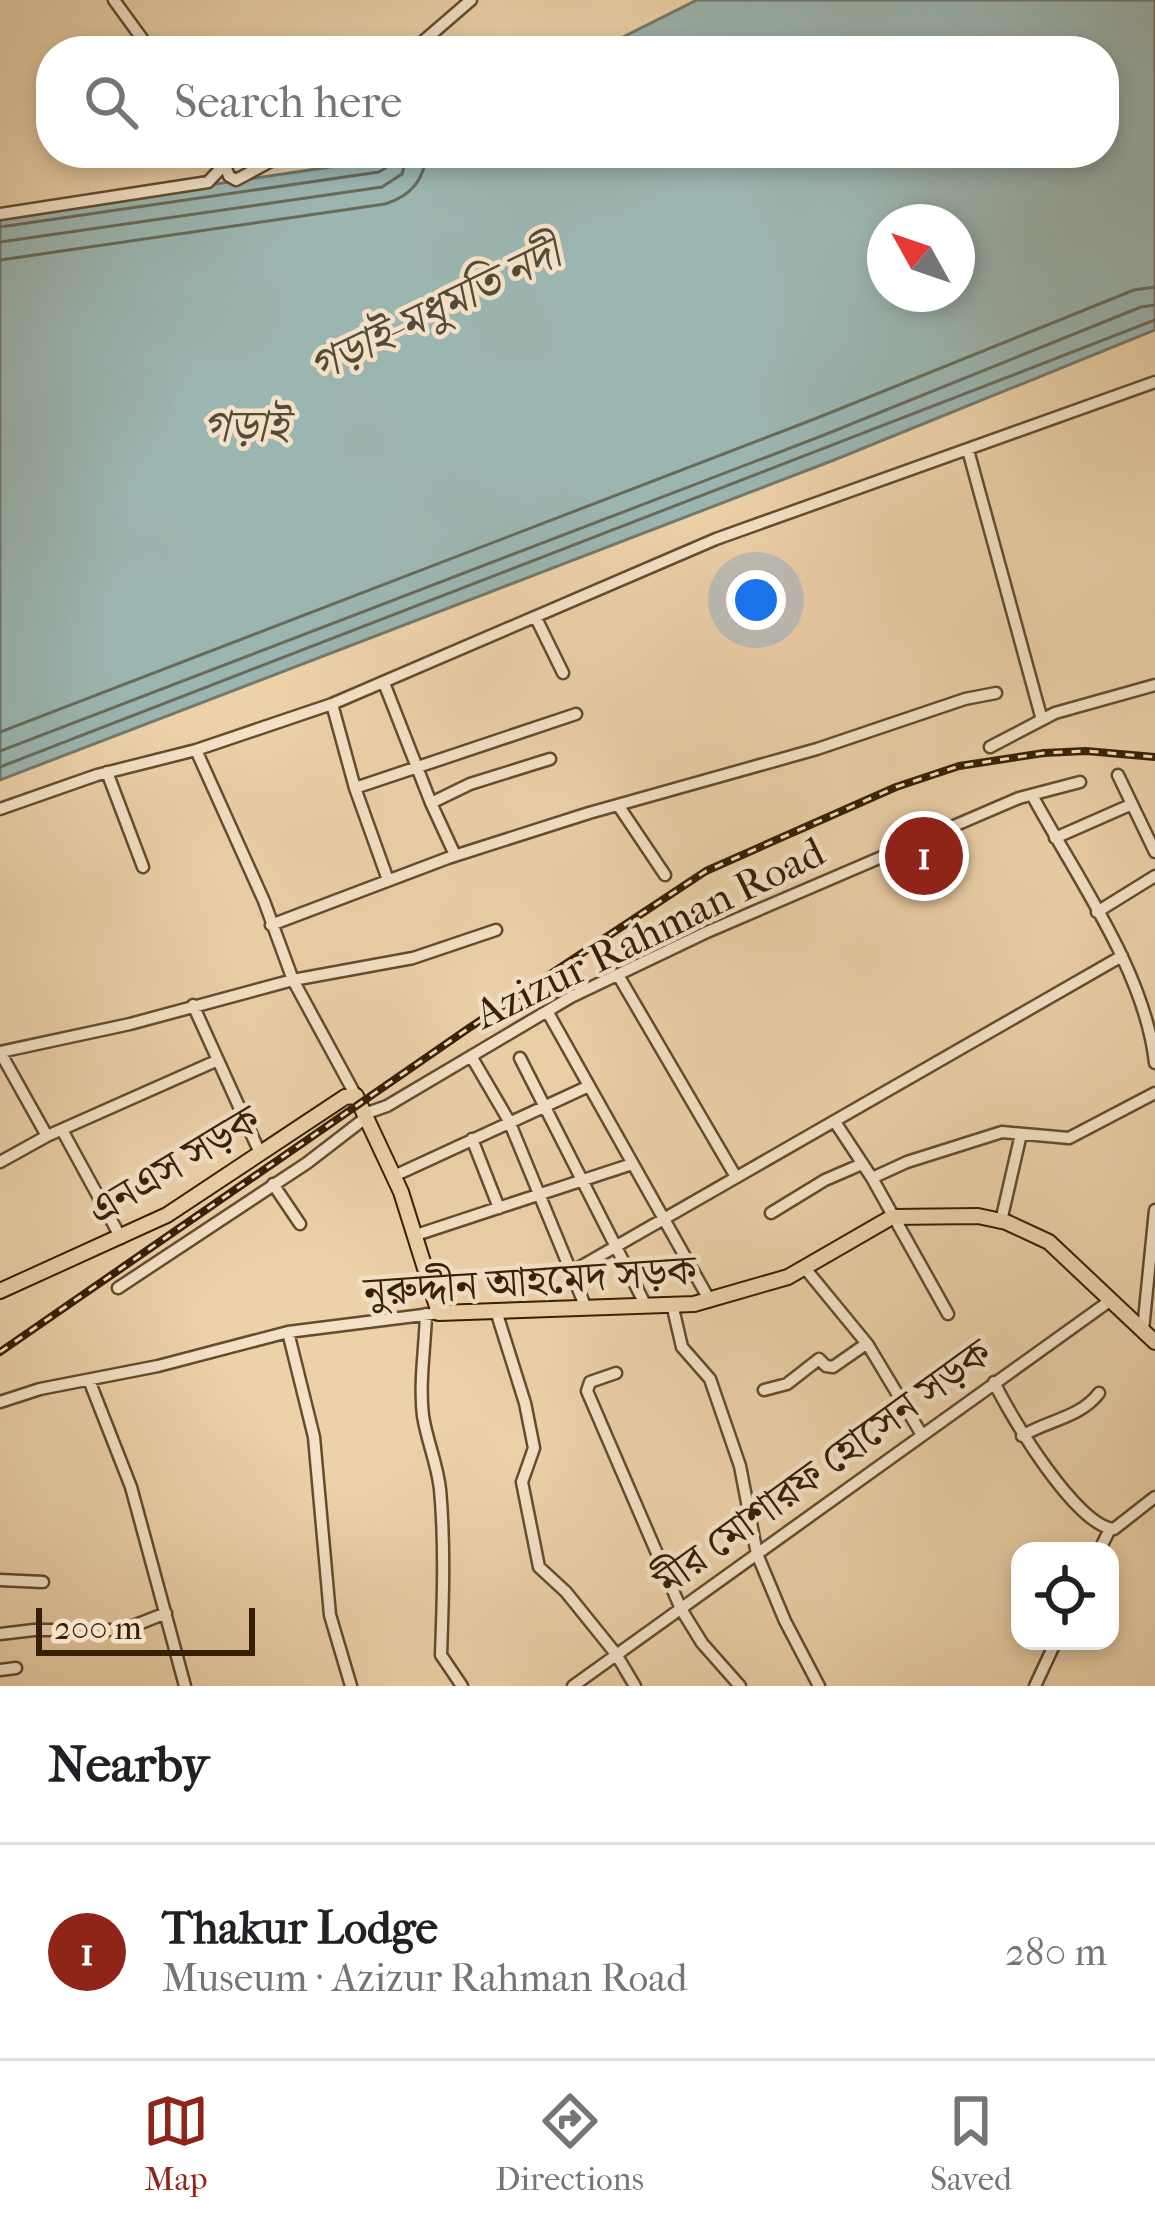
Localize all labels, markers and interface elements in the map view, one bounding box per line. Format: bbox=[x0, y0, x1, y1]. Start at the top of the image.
search box bbox=[36, 36, 1119, 168]
icon: search bbox=[78, 69, 144, 135]
text: Search here bbox=[174, 76, 402, 129]
north arrow bbox=[867, 204, 975, 312]
water label: গড়াই-মধুমতি নদী bbox=[300, 224, 573, 394]
water label: গড়াই bbox=[202, 399, 296, 453]
your location bbox=[726, 570, 786, 630]
pin: 1 bbox=[885, 811, 963, 901]
street label: Azizur Rahman Road bbox=[465, 827, 833, 1040]
street label: এনএস সড়ক bbox=[79, 1094, 270, 1236]
street label: নুরুদ্দীন আহমেদ সড়ক bbox=[360, 1245, 700, 1318]
street label: মীর মোশারফ হোসেন সড়ক bbox=[643, 1328, 1002, 1607]
map controls bbox=[1011, 1542, 1119, 1650]
button: locate bbox=[1011, 1542, 1119, 1650]
scale bar bbox=[36, 1602, 255, 1655]
text: 200 m bbox=[54, 1609, 142, 1648]
text: Nearby bbox=[48, 1734, 209, 1794]
text: Thakur Lodge bbox=[162, 1902, 438, 1955]
text: 1 bbox=[80, 1929, 94, 1975]
text: 280 m bbox=[1005, 1929, 1107, 1975]
text: Museum · Azizur Rahman Road bbox=[162, 1955, 687, 2001]
tab: Map bbox=[143, 2088, 209, 2199]
tab: Directions bbox=[495, 2088, 644, 2199]
tab: Saved bbox=[930, 2088, 1012, 2199]

